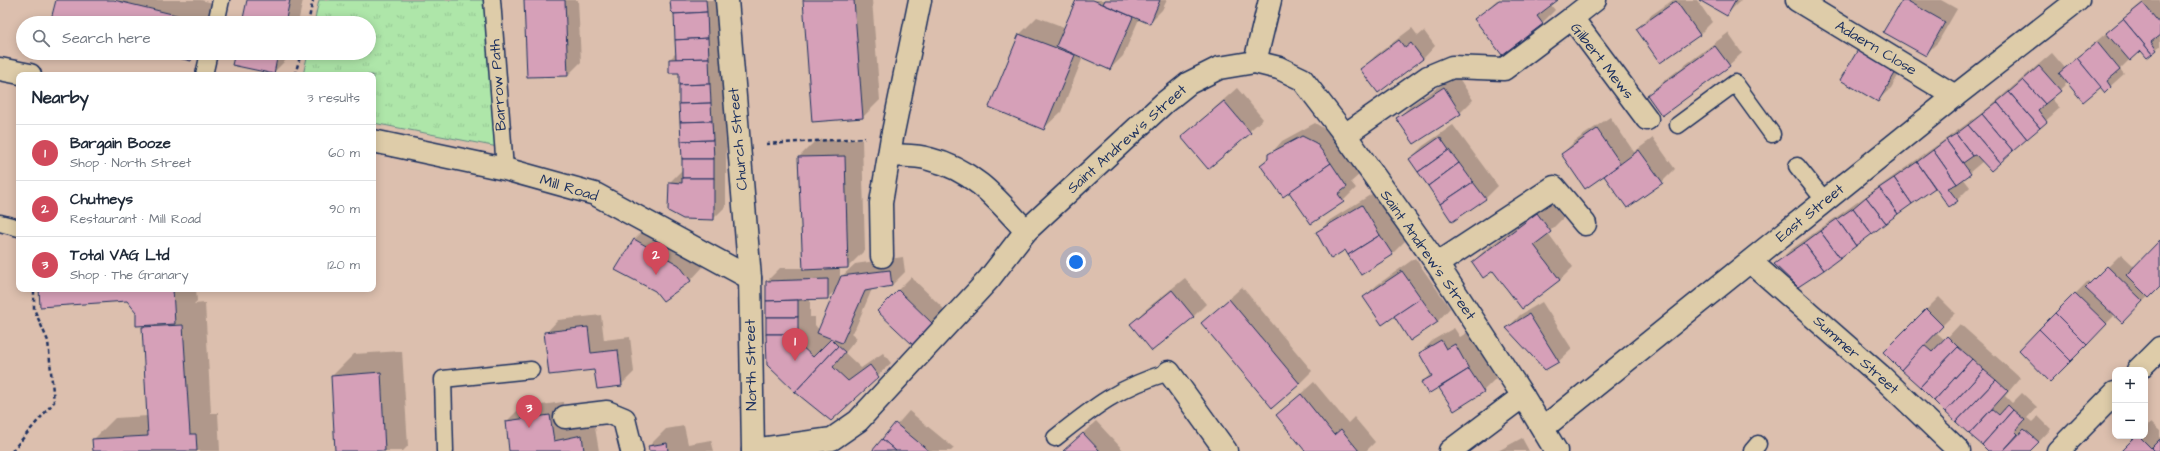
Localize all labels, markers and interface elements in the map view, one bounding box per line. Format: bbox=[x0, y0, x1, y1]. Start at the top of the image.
street label: Adaern Close bbox=[1831, 15, 1921, 81]
search box bbox=[16, 16, 376, 60]
street label: Gilbert Mews bbox=[1565, 18, 1639, 104]
icon: search bbox=[30, 27, 52, 49]
text: Search here bbox=[62, 28, 151, 49]
street label: Barrow Path bbox=[484, 38, 512, 132]
street label: Saint Andrew's Street bbox=[1062, 79, 1192, 199]
text: Nearby bbox=[32, 86, 89, 110]
street label: Church Street bbox=[723, 87, 753, 191]
text: 3 results bbox=[307, 89, 360, 107]
text: Bargain Booze bbox=[70, 133, 171, 154]
text: 1 bbox=[44, 144, 46, 162]
text: 60 m bbox=[328, 144, 360, 162]
text: Shop · North Street bbox=[70, 154, 191, 172]
street label: Mill Road bbox=[537, 169, 601, 207]
street label: East Street bbox=[1771, 179, 1849, 247]
street label: Saint Andrew's Street bbox=[1375, 186, 1481, 324]
text: Chutneys bbox=[70, 189, 133, 210]
text: 2 bbox=[41, 200, 49, 218]
text: 90 m bbox=[329, 200, 360, 218]
text: Restaurant · Mill Road bbox=[70, 210, 201, 228]
pin: 2 bbox=[643, 242, 669, 275]
text: Total VAG Ltd bbox=[70, 245, 169, 266]
your location bbox=[1066, 252, 1086, 272]
text: 3 bbox=[42, 256, 48, 274]
text: 120 m bbox=[327, 256, 360, 274]
text: Shop · The Granary bbox=[70, 266, 189, 284]
street label: Summer Street bbox=[1808, 311, 1904, 399]
street label: North Street bbox=[740, 319, 762, 411]
pin: 1 bbox=[782, 328, 808, 361]
map controls bbox=[2112, 367, 2148, 439]
button: + bbox=[2112, 367, 2148, 403]
pin: 3 bbox=[516, 395, 542, 428]
button: − bbox=[2112, 403, 2148, 439]

